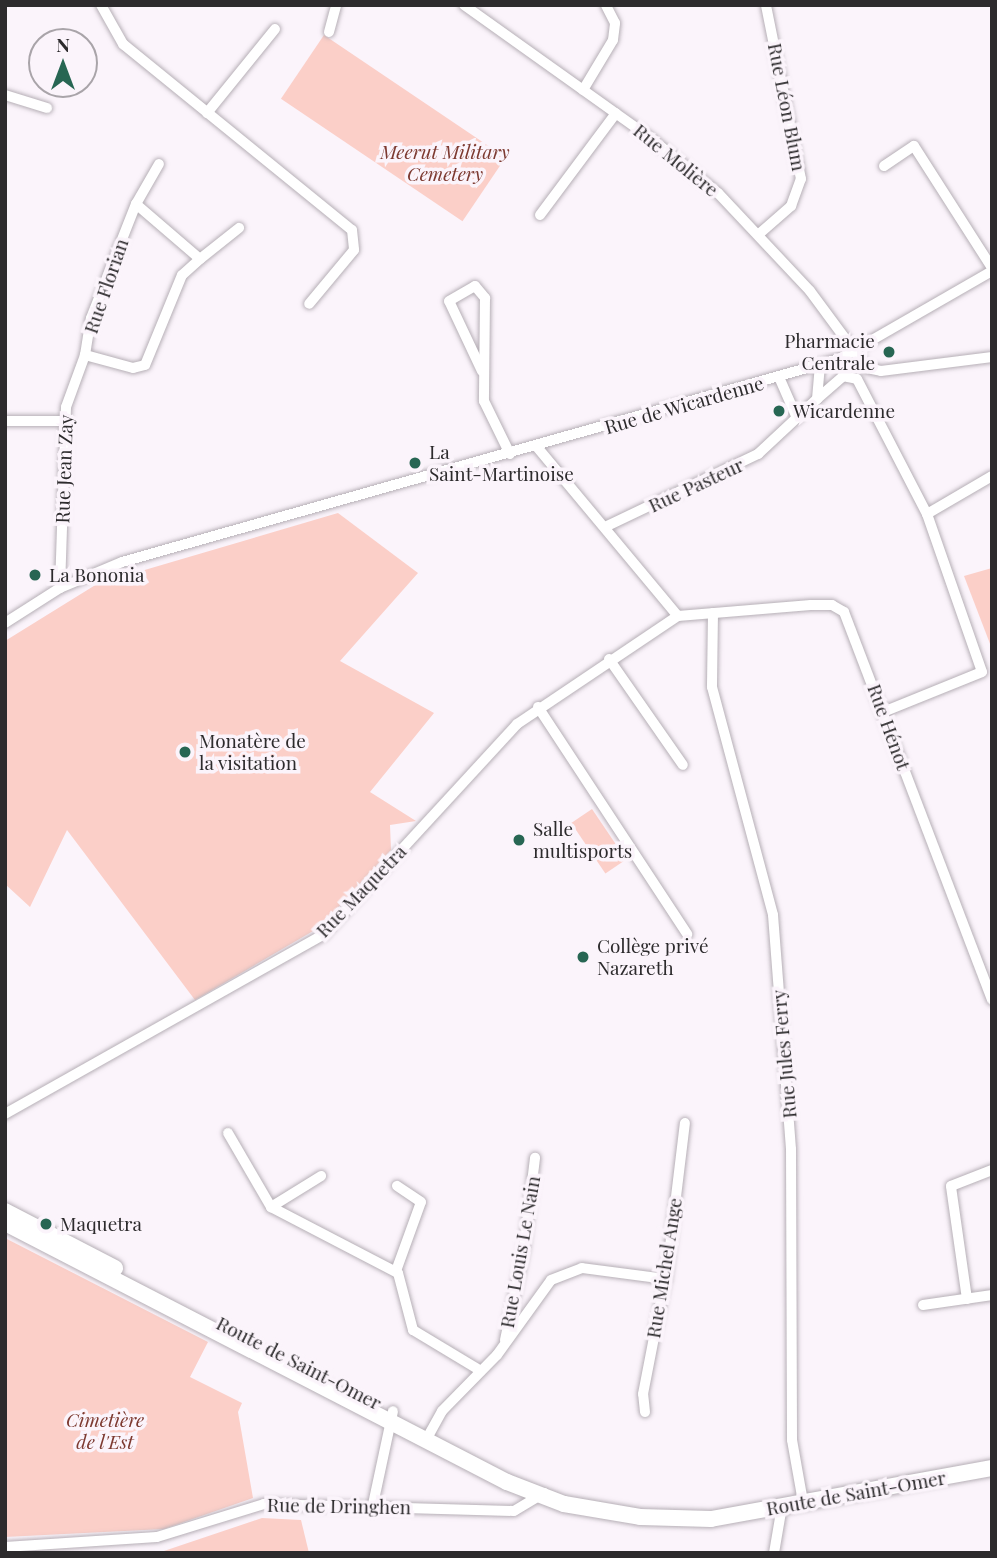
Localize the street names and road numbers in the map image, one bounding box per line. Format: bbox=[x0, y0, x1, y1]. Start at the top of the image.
street label: Rue Léon Blum bbox=[763, 41, 811, 173]
street label: Rue Molière bbox=[629, 119, 723, 201]
street label: Rue Florian bbox=[79, 236, 133, 336]
street label: Rue de Wicardenne bbox=[602, 371, 766, 439]
street label: Rue Jean Zay bbox=[51, 414, 77, 524]
street label: Rue Pasteur bbox=[645, 453, 747, 517]
street label: Rue Hénot bbox=[863, 681, 915, 773]
street label: Rue Maquetra bbox=[311, 840, 411, 942]
street label: Rue Jules Ferry bbox=[767, 989, 801, 1119]
street label: Rue Louis Le Nain bbox=[495, 1174, 545, 1330]
street label: Rue Michel Ange bbox=[642, 1196, 686, 1340]
street label: Route de Saint-Omer bbox=[213, 1312, 385, 1414]
street label: Route de Saint-Omer bbox=[764, 1466, 948, 1520]
street label: Rue de Dringhen bbox=[267, 1493, 411, 1519]

